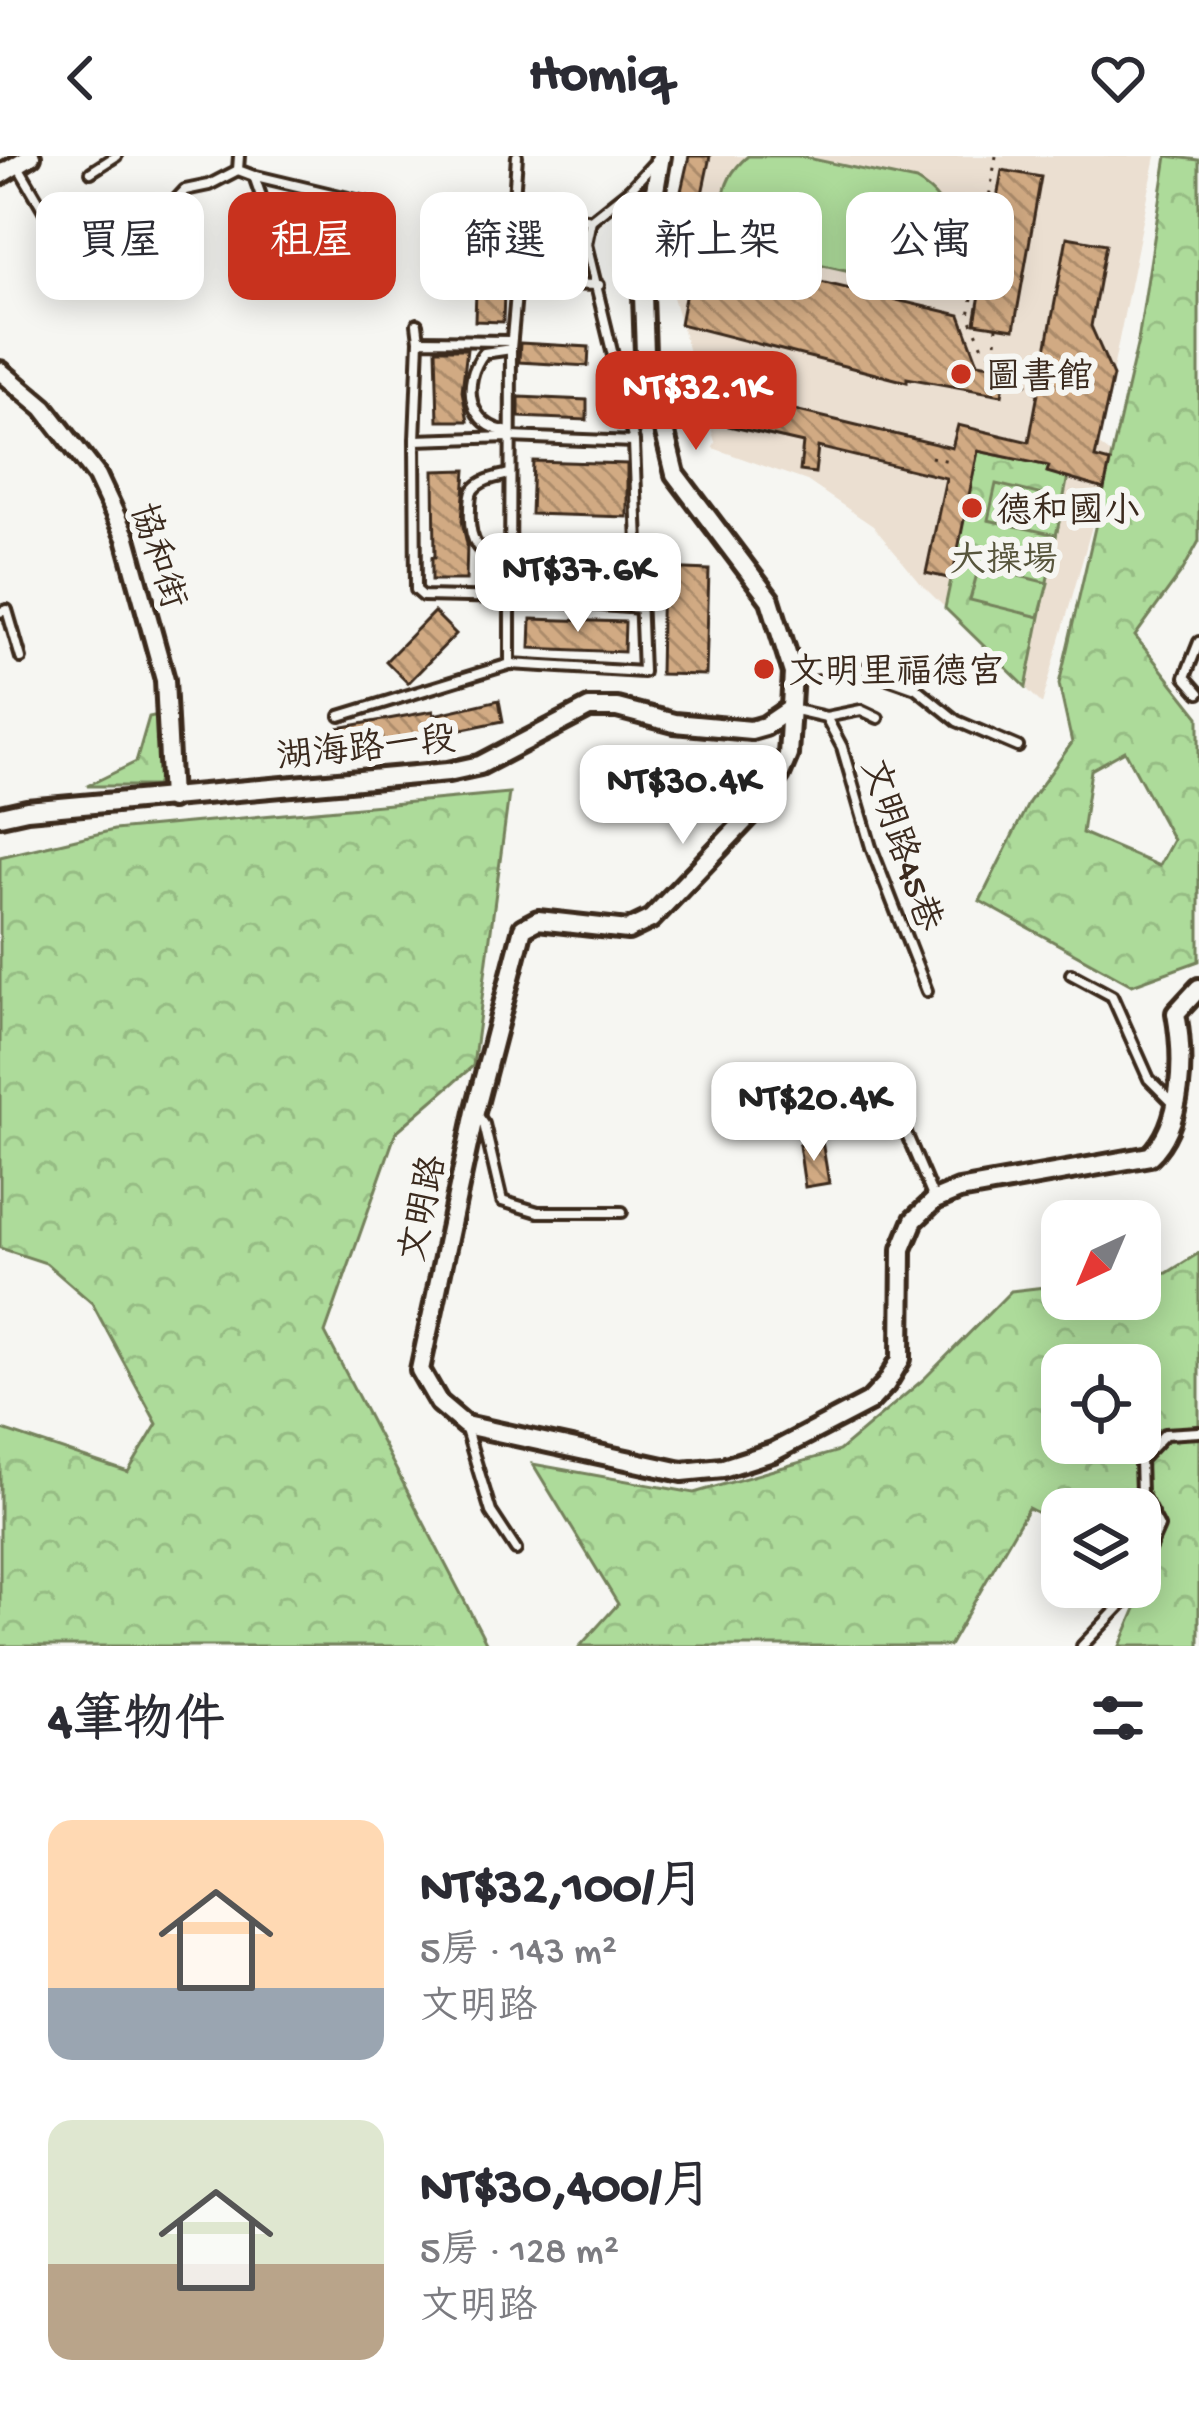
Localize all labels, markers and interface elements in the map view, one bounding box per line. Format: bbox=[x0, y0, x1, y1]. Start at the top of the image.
icon: back bbox=[48, 45, 114, 111]
icon: heart bbox=[1085, 45, 1151, 111]
text: Homiq bbox=[529, 46, 670, 110]
chip: 買屋 bbox=[36, 192, 204, 300]
chip: 租屋 bbox=[228, 192, 396, 300]
chip: 篩選 bbox=[420, 192, 588, 300]
chip: 新上架 bbox=[612, 192, 822, 300]
chip: 公寓 bbox=[846, 192, 1014, 300]
pin: NT$32.1K bbox=[572, 351, 820, 453]
place label: 圖書館 bbox=[985, 357, 1093, 402]
marker: 圖書館 bbox=[948, 361, 974, 387]
text: NT$32.1K bbox=[623, 367, 769, 413]
place label: 德和國小 bbox=[996, 491, 1140, 536]
marker: 德和國小 bbox=[959, 495, 985, 521]
street label: 協和街 bbox=[118, 498, 194, 615]
pin: NT$37.6K bbox=[454, 533, 702, 635]
park label: 大操場 bbox=[950, 541, 1058, 585]
text: NT$37.6K bbox=[502, 549, 654, 595]
place label: 文明里福德宮 bbox=[788, 652, 1004, 697]
marker: 文明里福德宮 bbox=[751, 656, 777, 682]
street label: 湖海路一段 bbox=[275, 719, 458, 782]
pin: NT$30.4K bbox=[559, 745, 807, 847]
street label: 文明路45巷 bbox=[848, 753, 949, 938]
text: NT$30.4K bbox=[607, 761, 759, 807]
pin: NT$20.4K bbox=[690, 1062, 938, 1164]
text: NT$20.4K bbox=[738, 1078, 890, 1124]
street label: 文明路 bbox=[392, 1152, 459, 1267]
north arrow bbox=[1041, 1200, 1161, 1320]
map controls bbox=[1041, 1200, 1161, 1608]
button: locate bbox=[1041, 1344, 1161, 1464]
button: layers bbox=[1041, 1488, 1161, 1608]
icon: filters bbox=[1085, 1685, 1151, 1751]
text: 4筆物件 bbox=[48, 1695, 225, 1755]
text: NT$32,100/月 bbox=[420, 1861, 705, 1921]
icon: home bbox=[144, 1868, 288, 2012]
text: 5房 · 143 m² bbox=[420, 1931, 617, 1977]
text: 文明路 bbox=[420, 1987, 537, 2033]
text: NT$30,400/月 bbox=[420, 2161, 713, 2221]
icon: home bbox=[144, 2168, 288, 2312]
text: 5房 · 128 m² bbox=[420, 2231, 619, 2277]
text: 文明路 bbox=[420, 2287, 537, 2333]

